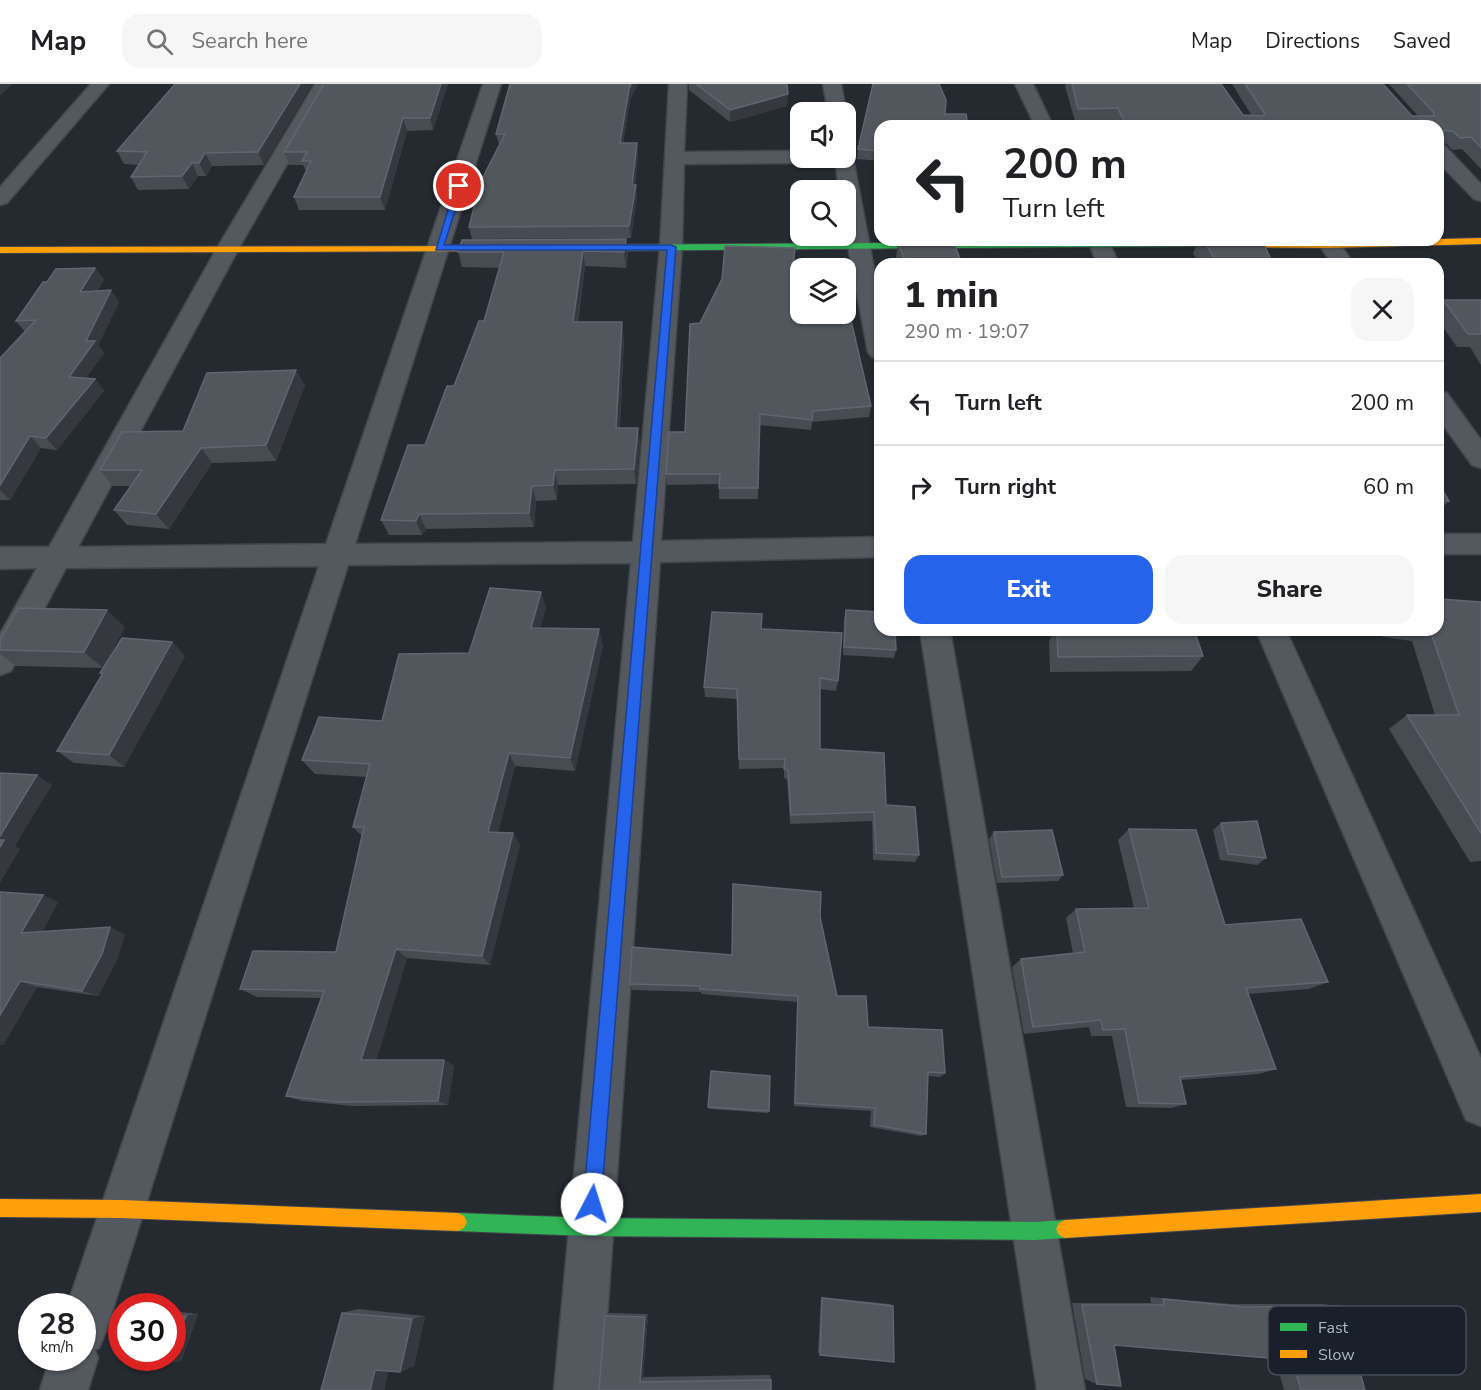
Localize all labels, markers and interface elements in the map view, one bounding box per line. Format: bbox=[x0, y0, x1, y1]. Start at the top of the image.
search box bbox=[122, 14, 542, 68]
text: Map bbox=[30, 22, 86, 60]
icon: search bbox=[143, 25, 176, 58]
text: Search here bbox=[191, 26, 308, 56]
text: Map bbox=[1191, 27, 1232, 55]
text: Directions bbox=[1265, 27, 1360, 55]
text: Saved bbox=[1393, 27, 1451, 55]
map controls bbox=[790, 102, 856, 324]
button: sound bbox=[790, 102, 856, 168]
text: 200 m bbox=[1003, 136, 1127, 193]
icon: left bbox=[904, 144, 982, 222]
pin bbox=[433, 160, 484, 211]
icon: arrive bbox=[442, 169, 475, 202]
button: search bbox=[790, 180, 856, 246]
text: Turn left bbox=[1003, 190, 1104, 227]
button: layers bbox=[790, 258, 856, 324]
text: 1 min bbox=[904, 271, 999, 320]
button: close bbox=[1351, 278, 1414, 341]
text: 290 m · 19:07 bbox=[904, 318, 1030, 345]
icon: left bbox=[904, 387, 937, 420]
text: Turn left bbox=[955, 388, 1042, 418]
text: 200 m bbox=[1350, 388, 1414, 418]
icon: right bbox=[904, 471, 937, 504]
text: Turn right bbox=[955, 472, 1056, 502]
text: 60 m bbox=[1363, 472, 1414, 502]
button: Exit bbox=[904, 555, 1153, 624]
button: Share bbox=[1165, 555, 1414, 624]
position arrow bbox=[560, 1172, 624, 1236]
speed limit sign: 30 bbox=[108, 1293, 186, 1371]
text: 28 bbox=[39, 1304, 75, 1345]
legend bbox=[1268, 1306, 1466, 1375]
text: Fast bbox=[1318, 1317, 1349, 1339]
text: km/h bbox=[40, 1337, 74, 1357]
text: Slow bbox=[1318, 1344, 1355, 1366]

